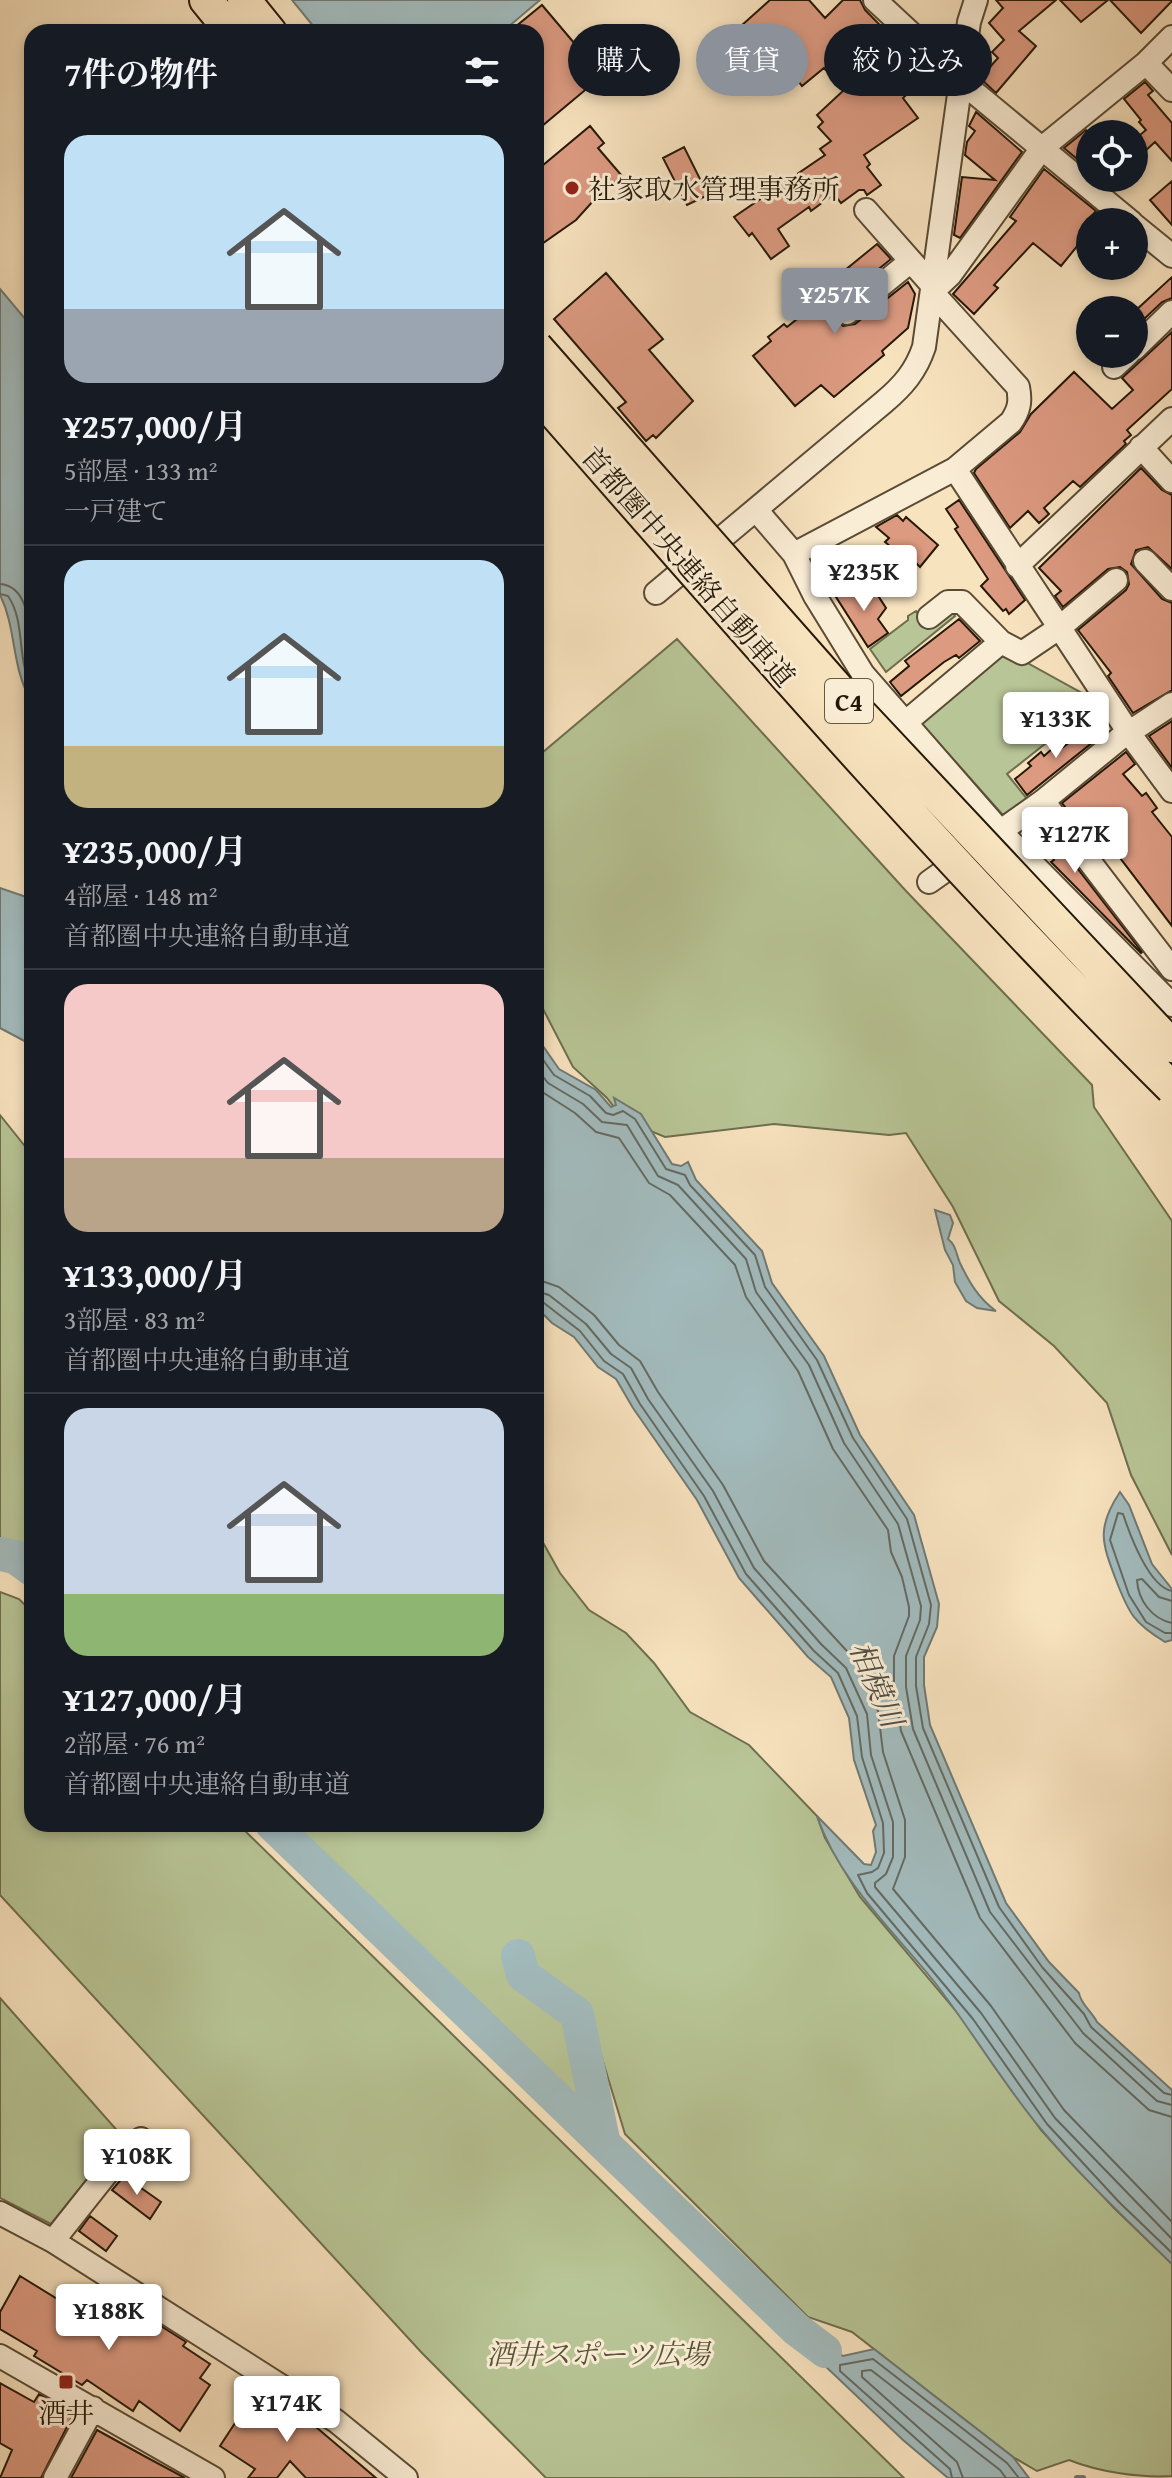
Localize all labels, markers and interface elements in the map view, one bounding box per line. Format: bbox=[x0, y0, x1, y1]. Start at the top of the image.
chip: 購入 bbox=[568, 24, 680, 96]
chip: 賃貸 bbox=[696, 24, 808, 96]
chip: 絞り込み bbox=[824, 24, 992, 96]
text: 7件の物件 bbox=[64, 49, 218, 98]
icon: filters bbox=[460, 50, 504, 94]
map controls bbox=[1076, 120, 1148, 368]
button: locate bbox=[1076, 120, 1148, 192]
place label: 社家取水管理事務所 bbox=[588, 168, 840, 209]
marker: 社家取水管理事務所 bbox=[563, 179, 581, 197]
icon: home bbox=[212, 187, 356, 331]
button: + bbox=[1076, 208, 1148, 280]
pin: ¥257K bbox=[779, 268, 891, 336]
text: ¥257K bbox=[800, 274, 870, 313]
button: − bbox=[1076, 296, 1148, 368]
text: ¥257,000/月 bbox=[64, 401, 247, 450]
street label: 首都圏中央連絡自動車道 bbox=[572, 436, 806, 696]
text: 5部屋 · 133 m² bbox=[64, 451, 218, 490]
text: 一戸建て bbox=[64, 491, 168, 530]
pin: ¥235K bbox=[808, 545, 920, 613]
text: ¥235K bbox=[829, 551, 899, 590]
icon: home bbox=[212, 612, 356, 756]
road number: C4 bbox=[825, 679, 873, 723]
pin: ¥133K bbox=[1000, 692, 1112, 760]
text: ¥133K bbox=[1021, 698, 1091, 737]
pin: ¥127K bbox=[1019, 807, 1131, 875]
text: ¥127K bbox=[1040, 813, 1110, 852]
text: ¥235,000/月 bbox=[64, 826, 247, 875]
text: 4部屋 · 148 m² bbox=[64, 876, 218, 915]
text: 首都圏中央連絡自動車道 bbox=[64, 916, 350, 955]
icon: home bbox=[212, 1036, 356, 1180]
text: ¥133,000/月 bbox=[64, 1250, 247, 1299]
text: 3部屋 · 83 m² bbox=[64, 1300, 205, 1339]
text: 首都圏中央連絡自動車道 bbox=[64, 1340, 350, 1379]
icon: home bbox=[212, 1460, 356, 1604]
water label: 相模川 bbox=[839, 1634, 916, 1737]
text: ¥127,000/月 bbox=[64, 1674, 247, 1723]
text: 2部屋 · 76 m² bbox=[64, 1724, 205, 1763]
text: 首都圏中央連絡自動車道 bbox=[64, 1764, 350, 1803]
pin: ¥108K bbox=[81, 2129, 193, 2197]
text: ¥108K bbox=[102, 2135, 172, 2174]
pin: ¥188K bbox=[53, 2284, 165, 2352]
text: ¥188K bbox=[74, 2290, 144, 2329]
park label: 酒井スポーツ広場 bbox=[487, 2333, 712, 2374]
marker: 酒井 bbox=[57, 2373, 75, 2391]
pin: ¥174K bbox=[231, 2376, 343, 2444]
text: ¥174K bbox=[252, 2382, 322, 2421]
place label: 酒井 bbox=[38, 2392, 94, 2433]

